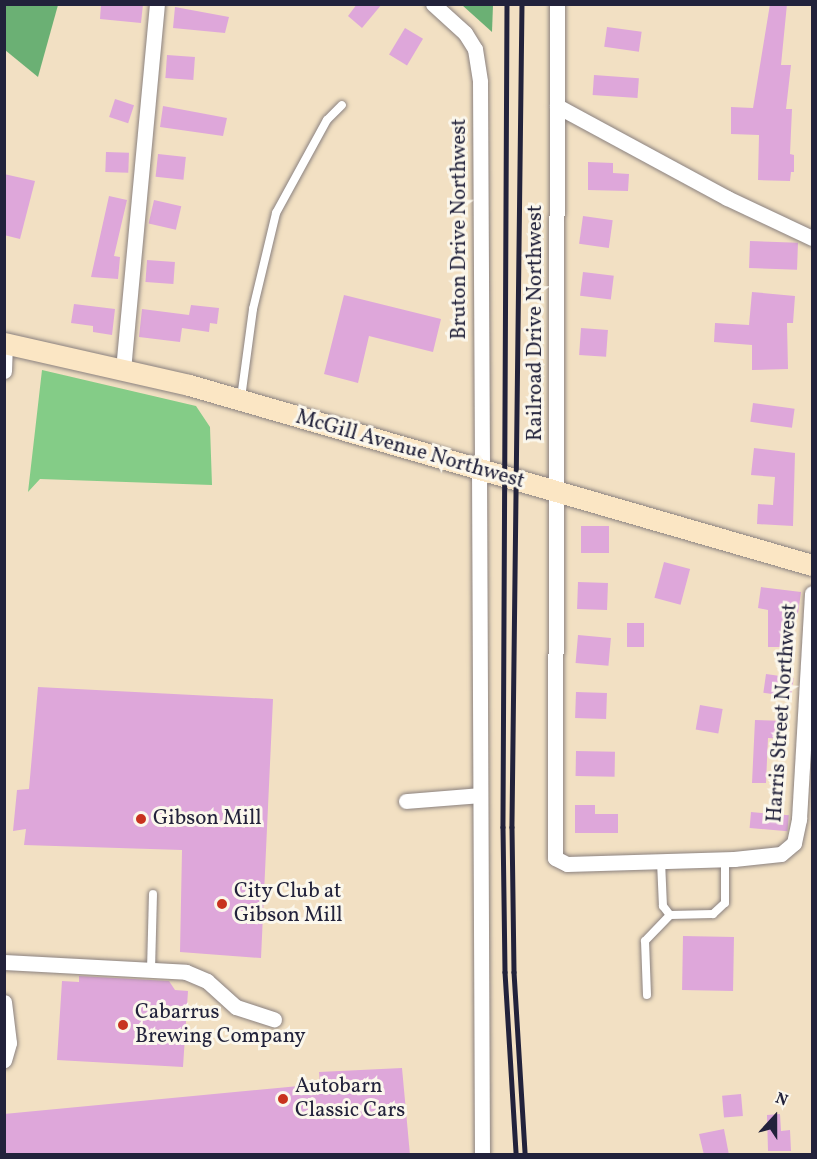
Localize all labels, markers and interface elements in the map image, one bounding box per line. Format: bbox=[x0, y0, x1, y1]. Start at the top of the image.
street label: Bruton Drive Northwest bbox=[447, 118, 473, 340]
street label: Railroad Drive Northwest bbox=[523, 205, 549, 441]
street label: McGill Avenue Northwest bbox=[293, 405, 527, 495]
street label: Harris Street Northwest bbox=[763, 603, 803, 823]
place label: Gibson Mill bbox=[153, 806, 261, 832]
marker: Gibson Mill bbox=[134, 812, 148, 826]
place label: City Club at Gibson Mill bbox=[234, 879, 342, 929]
marker: City Club at Gibson Mill bbox=[215, 897, 229, 911]
place label: Cabarrus Brewing Company bbox=[135, 1000, 306, 1050]
marker: Cabarrus Brewing Company bbox=[116, 1018, 130, 1032]
place label: Autobarn Classic Cars bbox=[295, 1074, 405, 1124]
north arrow bbox=[745, 1087, 805, 1147]
text: N bbox=[772, 1088, 791, 1113]
marker: Autobarn Classic Cars bbox=[276, 1092, 290, 1106]

